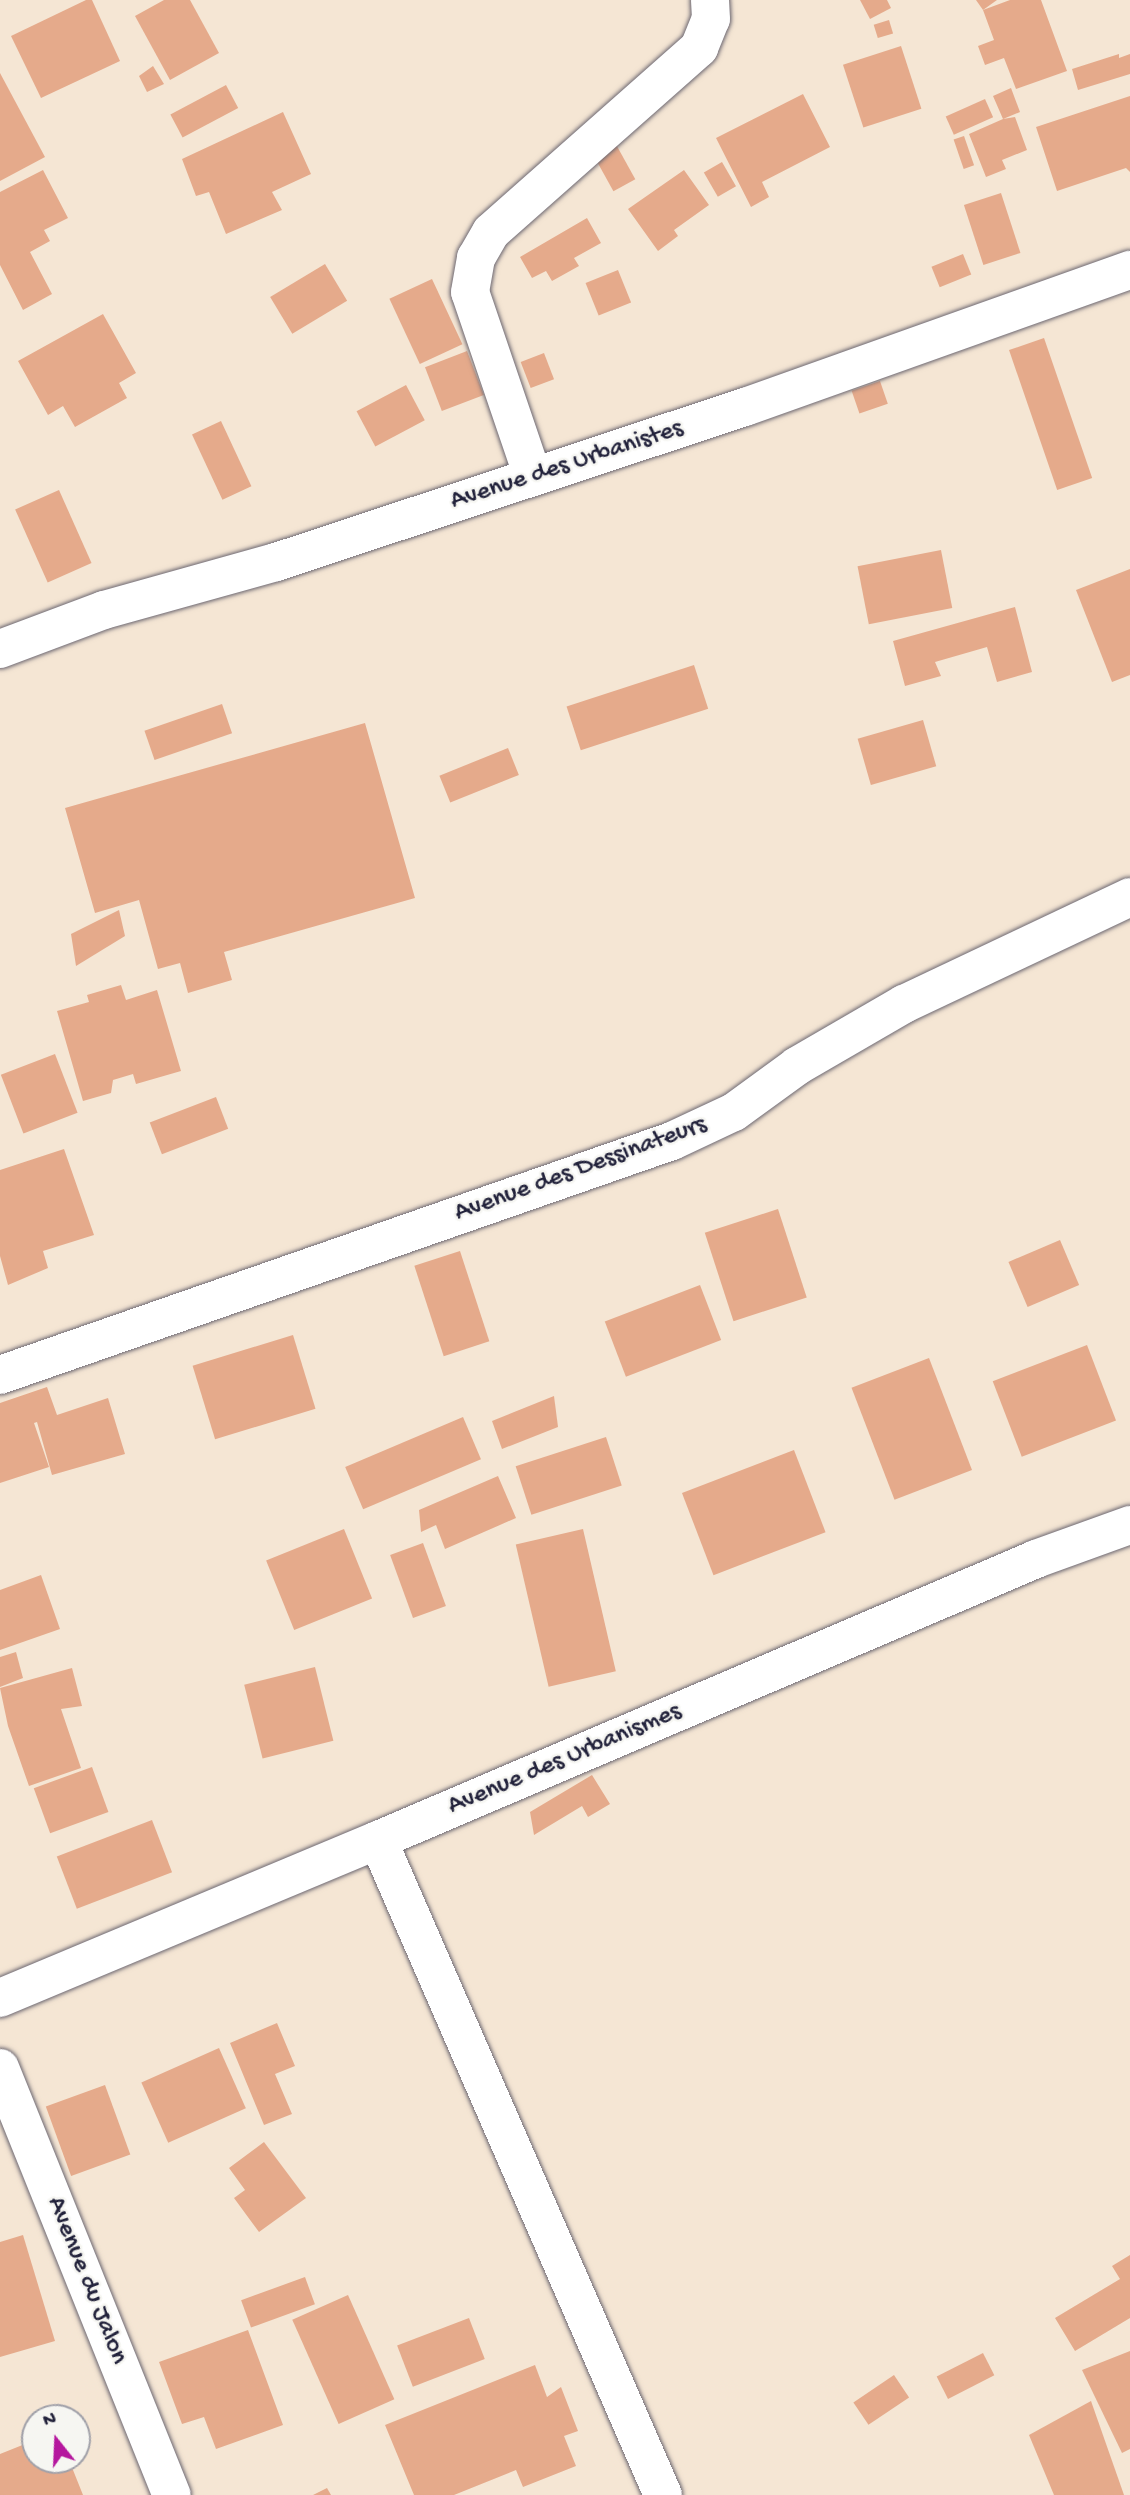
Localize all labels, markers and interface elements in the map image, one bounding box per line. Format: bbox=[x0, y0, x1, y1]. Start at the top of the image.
street label: Avenue des Urbanistes bbox=[447, 414, 687, 518]
street label: Avenue des Dessinateurs bbox=[451, 1110, 711, 1230]
street label: Avenue des Urbanismes bbox=[444, 1697, 686, 1823]
street label: Avenue du Jalon bbox=[38, 2193, 134, 2369]
north arrow bbox=[21, 2404, 91, 2474]
text: N bbox=[41, 2408, 59, 2433]

